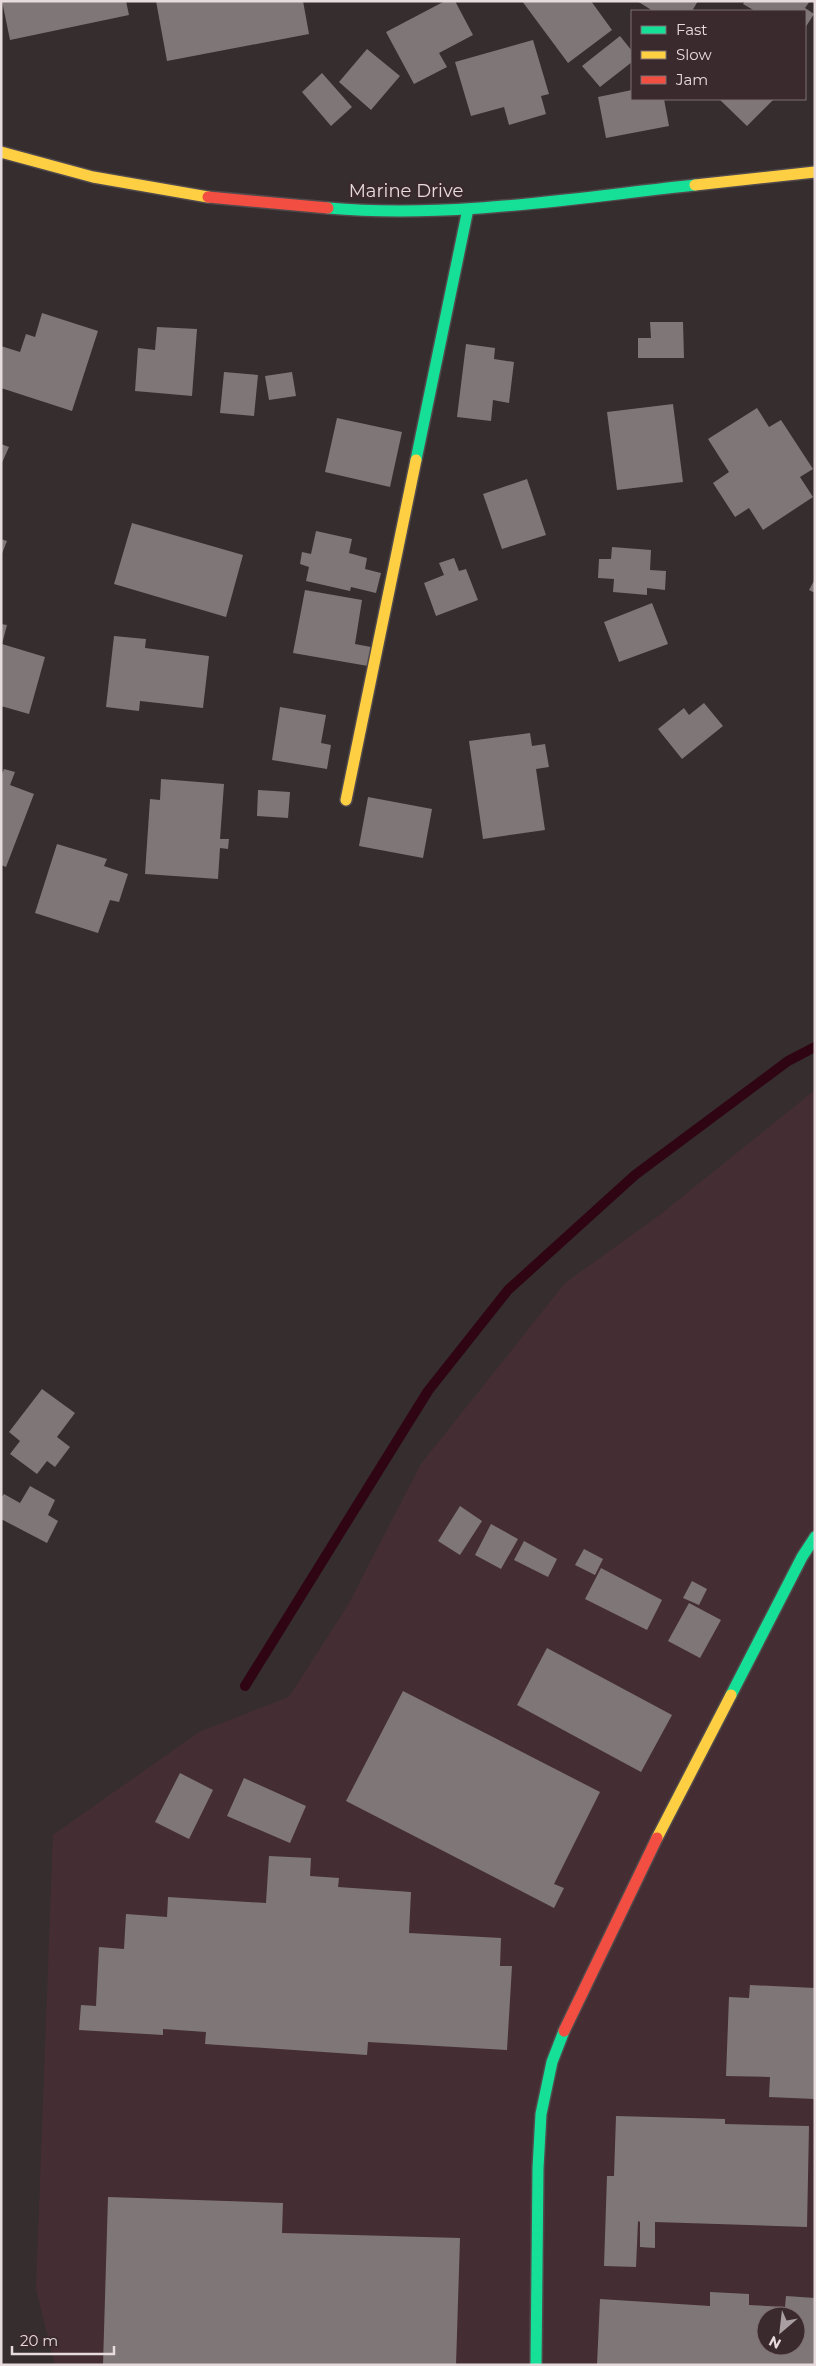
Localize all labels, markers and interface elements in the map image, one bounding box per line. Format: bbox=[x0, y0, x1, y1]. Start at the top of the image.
legend bbox=[631, 10, 806, 100]
text: Fast bbox=[676, 20, 707, 39]
text: Slow bbox=[676, 45, 712, 64]
text: Jam bbox=[675, 70, 708, 89]
street label: Marine Drive bbox=[349, 180, 463, 202]
north arrow bbox=[756, 2306, 806, 2356]
scale bar bbox=[12, 2324, 115, 2356]
text: 20 m bbox=[20, 2331, 58, 2350]
text: N bbox=[766, 2332, 784, 2353]

